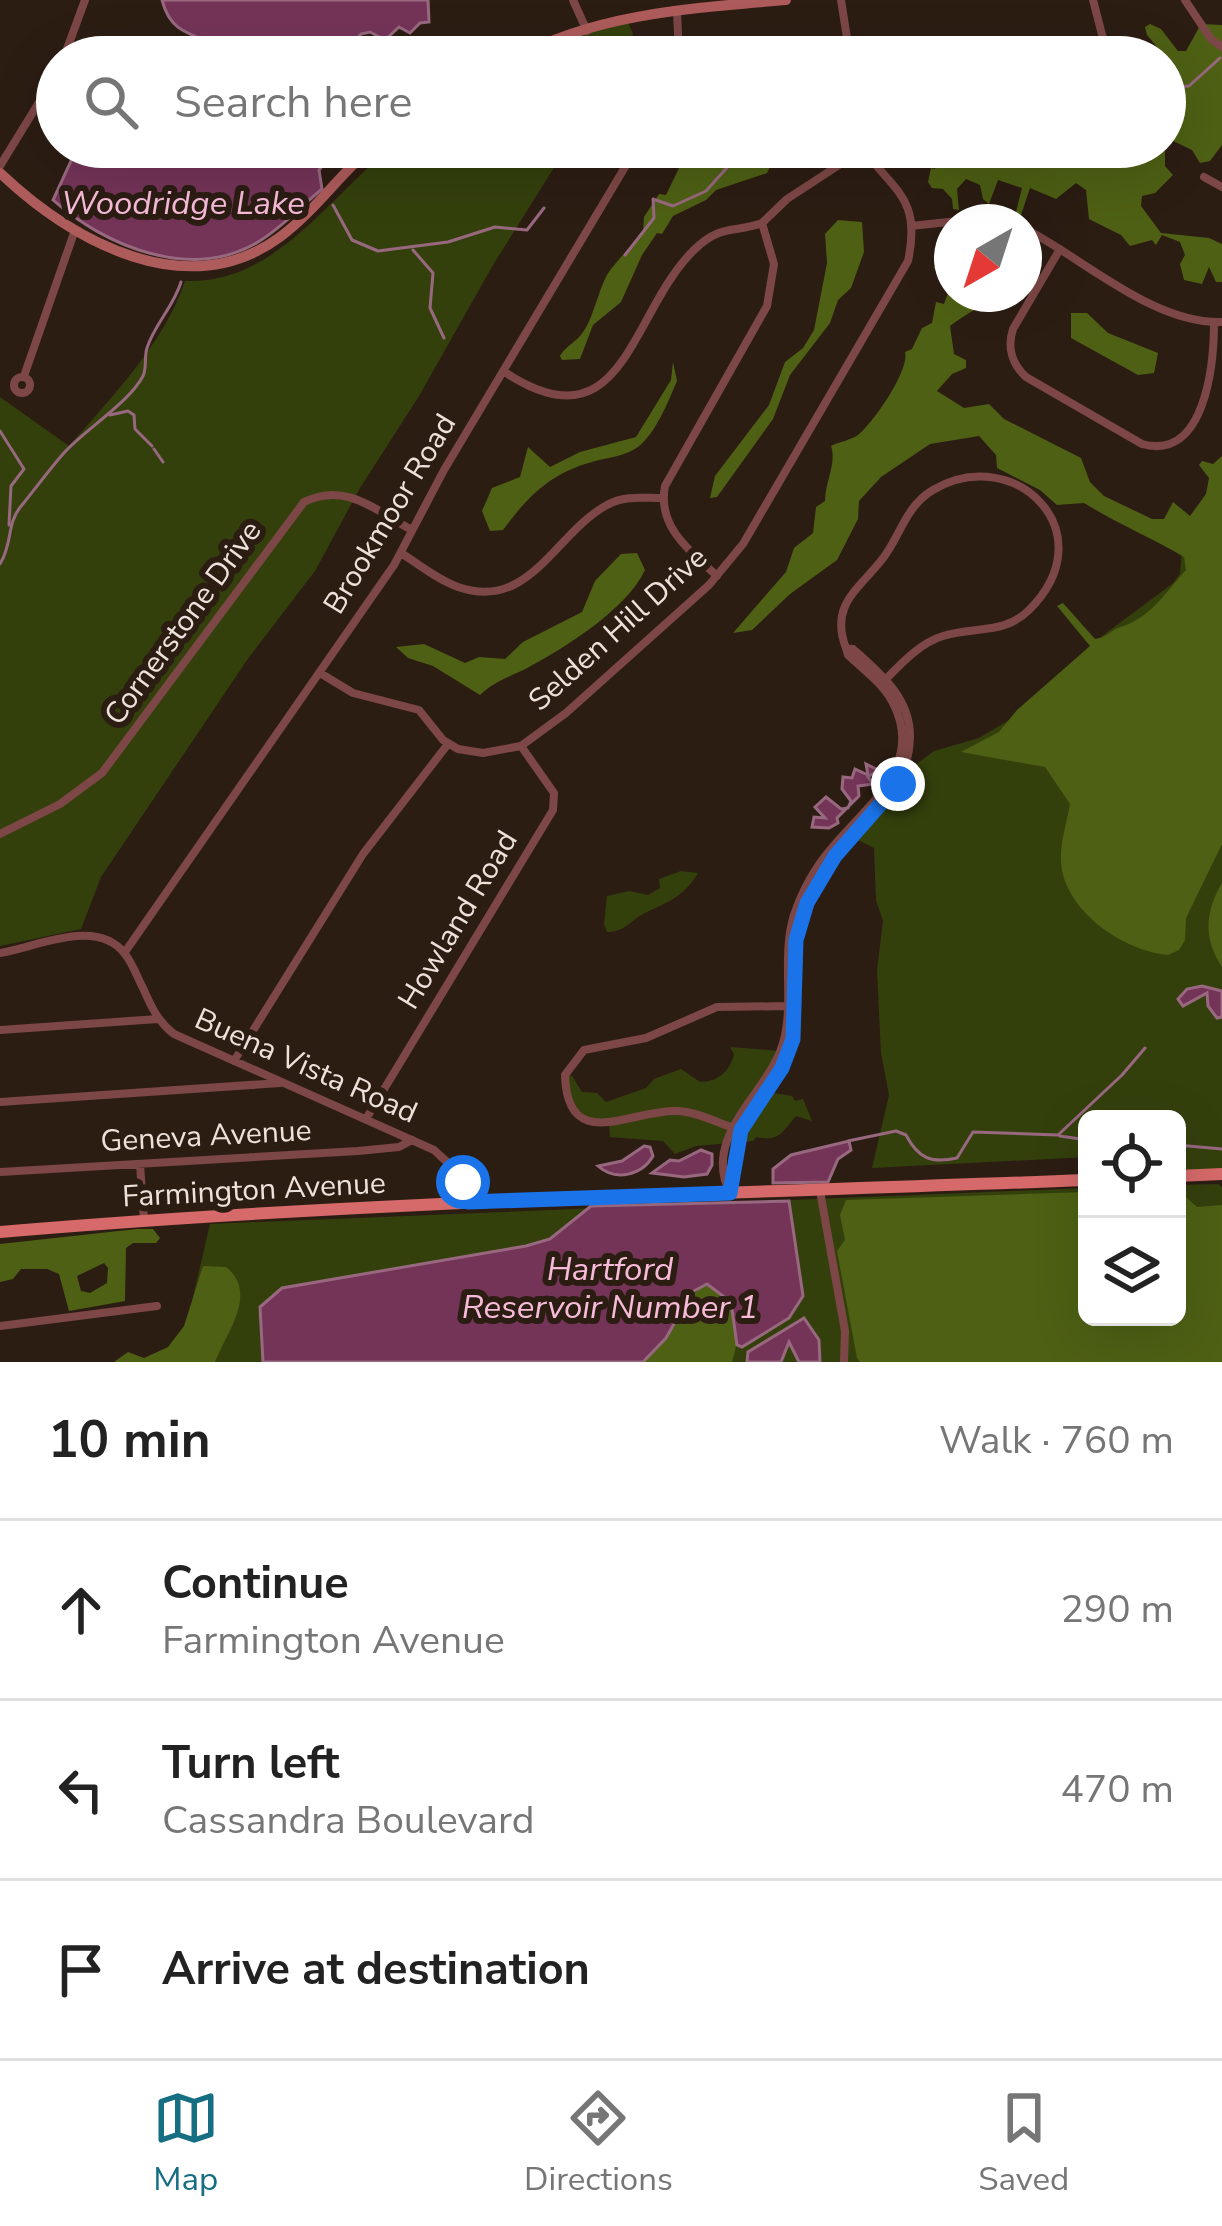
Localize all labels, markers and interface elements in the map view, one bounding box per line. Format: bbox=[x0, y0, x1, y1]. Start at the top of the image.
search box bbox=[36, 36, 1186, 168]
icon: search bbox=[78, 69, 144, 135]
text: Search here bbox=[174, 72, 413, 133]
water label: Woodridge Lake bbox=[61, 181, 305, 226]
north arrow bbox=[934, 204, 1042, 312]
street label: Brookmoor Road bbox=[314, 406, 466, 622]
street label: Cornerstone Drive bbox=[95, 513, 271, 733]
street label: Selden Hill Drive bbox=[520, 538, 716, 720]
route end bbox=[871, 757, 925, 811]
street label: Howland Road bbox=[389, 823, 527, 1017]
street label: Buena Vista Road bbox=[188, 999, 424, 1133]
street label: Geneva Avenue bbox=[99, 1110, 313, 1162]
map controls bbox=[1078, 1110, 1186, 1326]
button: locate bbox=[1078, 1110, 1186, 1218]
route start bbox=[436, 1155, 490, 1209]
street label: Farmington Avenue bbox=[121, 1163, 387, 1217]
button: layers bbox=[1078, 1218, 1186, 1326]
water label: Hartford Reservoir Number 1 bbox=[462, 1247, 758, 1330]
text: 10 min bbox=[48, 1405, 211, 1475]
text: Walk · 760 m bbox=[939, 1414, 1174, 1467]
text: Continue bbox=[162, 1553, 349, 1614]
icon: ahead bbox=[48, 1577, 114, 1643]
text: 290 m bbox=[1060, 1583, 1174, 1636]
text: Farmington Avenue bbox=[162, 1614, 505, 1667]
text: Turn left bbox=[162, 1733, 340, 1794]
icon: left bbox=[48, 1757, 114, 1823]
text: 470 m bbox=[1060, 1763, 1174, 1816]
text: Cassandra Boulevard bbox=[162, 1794, 534, 1847]
icon: arrive bbox=[48, 1937, 114, 2003]
text: Arrive at destination bbox=[162, 1939, 590, 2000]
tab: Map bbox=[153, 2085, 219, 2202]
tab: Directions bbox=[524, 2085, 673, 2202]
tab: Saved bbox=[978, 2085, 1069, 2202]

